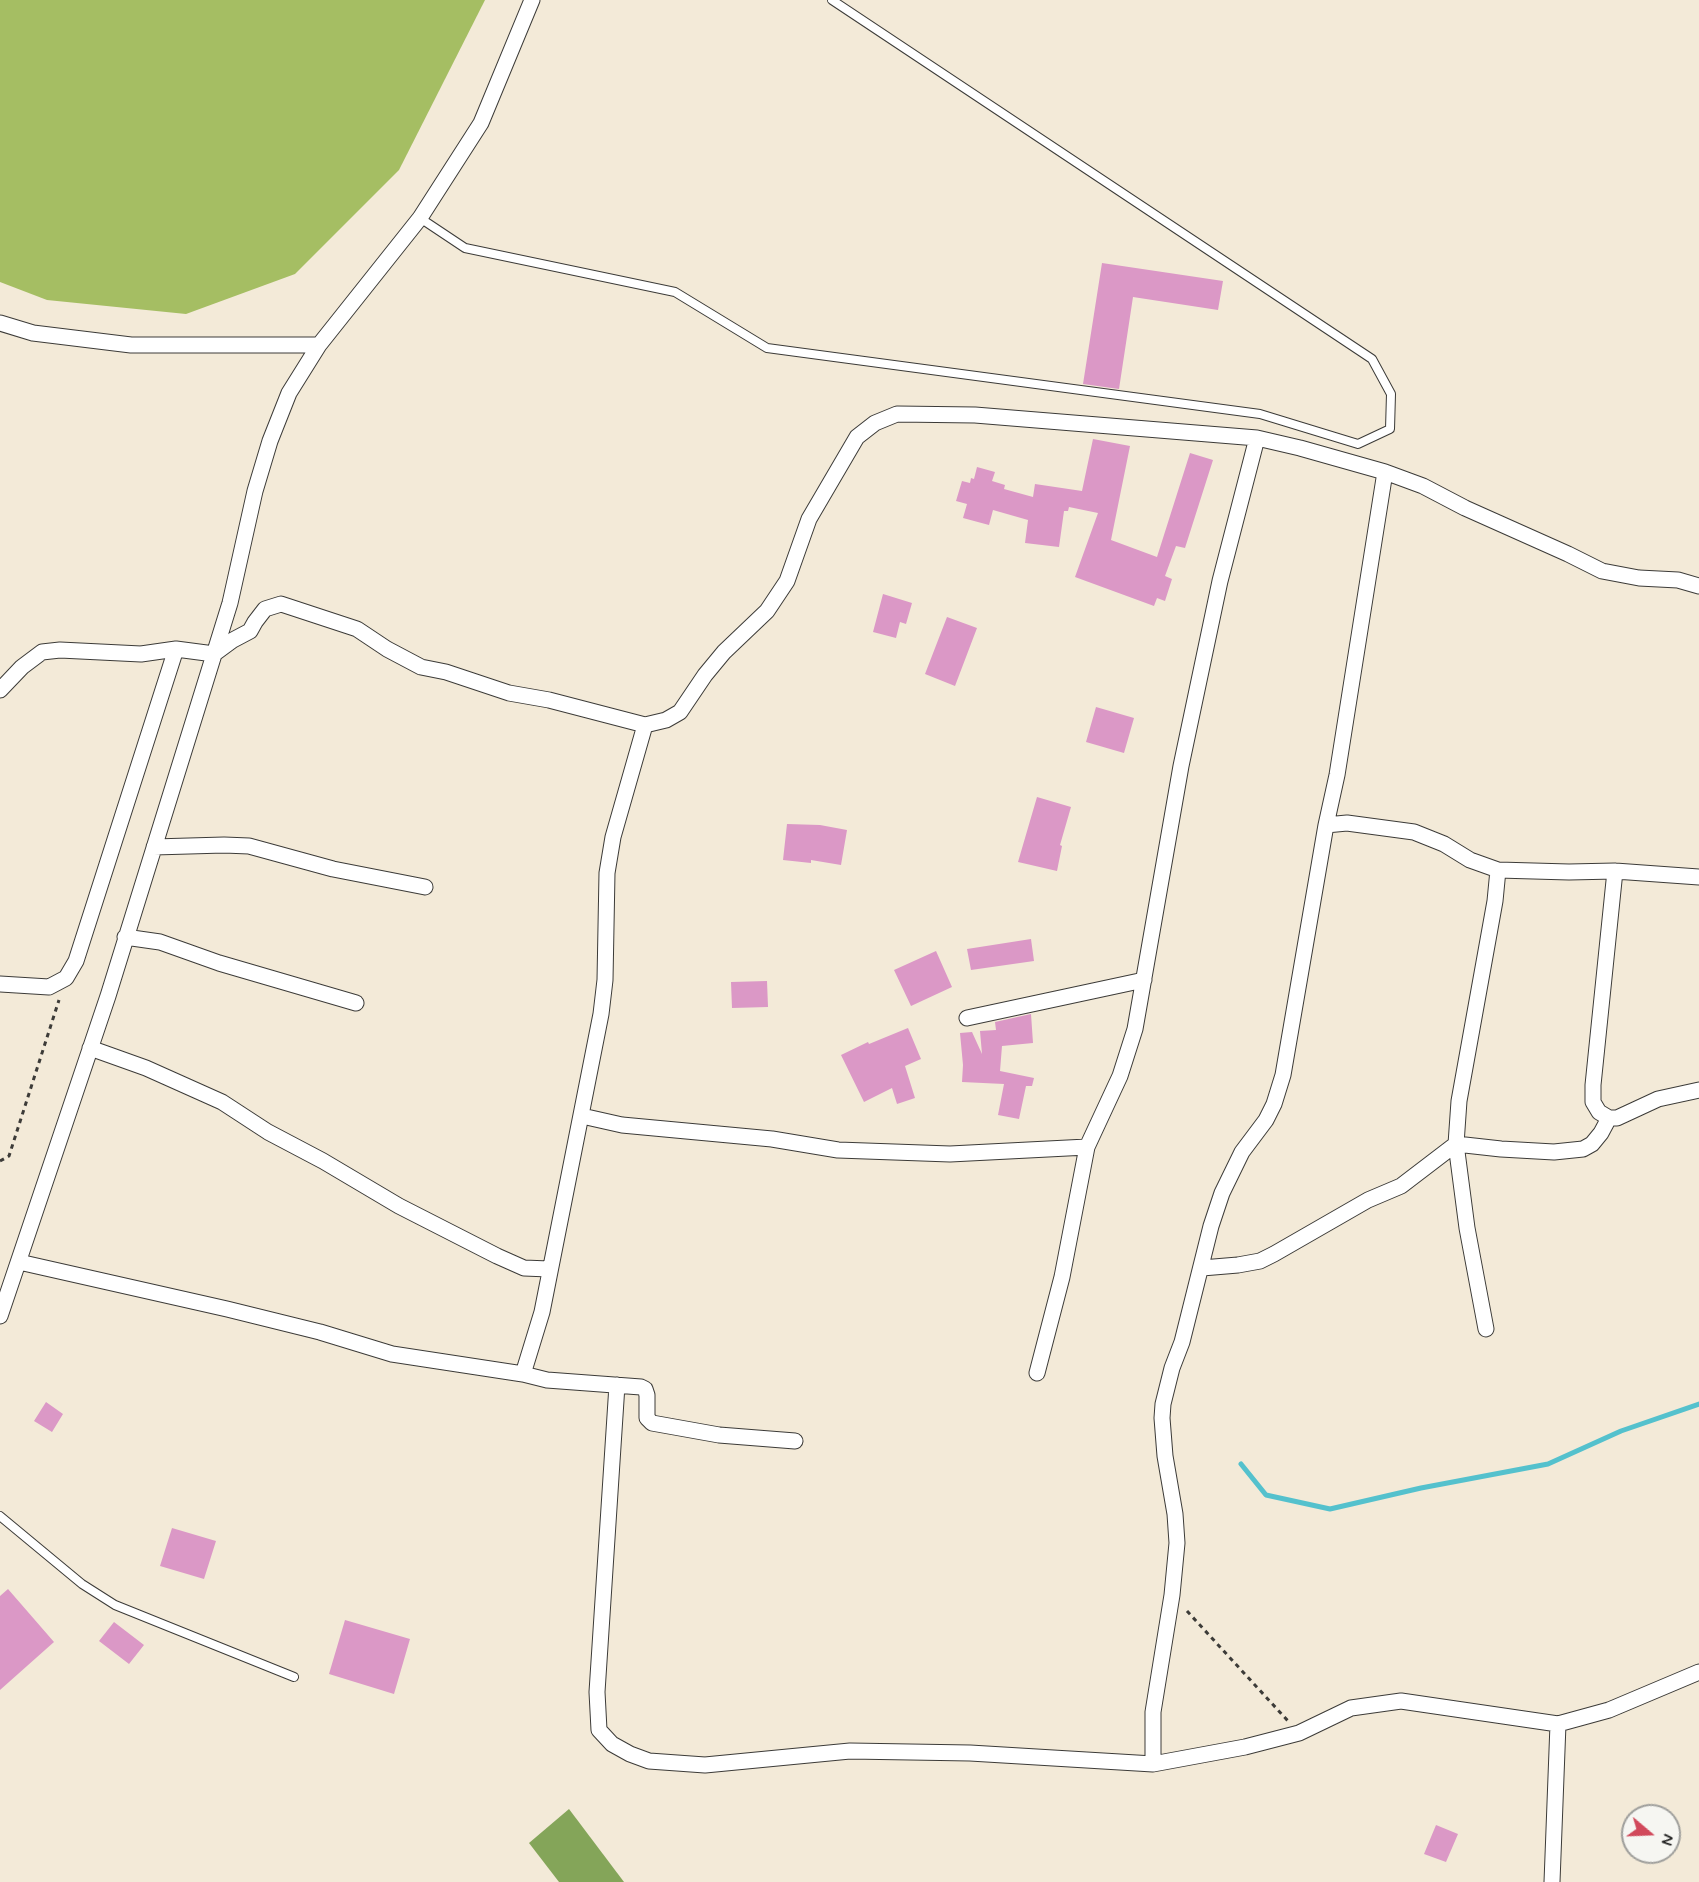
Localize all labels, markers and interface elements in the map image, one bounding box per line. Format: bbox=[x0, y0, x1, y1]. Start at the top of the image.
north arrow bbox=[1621, 1804, 1681, 1864]
text: N bbox=[1655, 1831, 1678, 1848]

